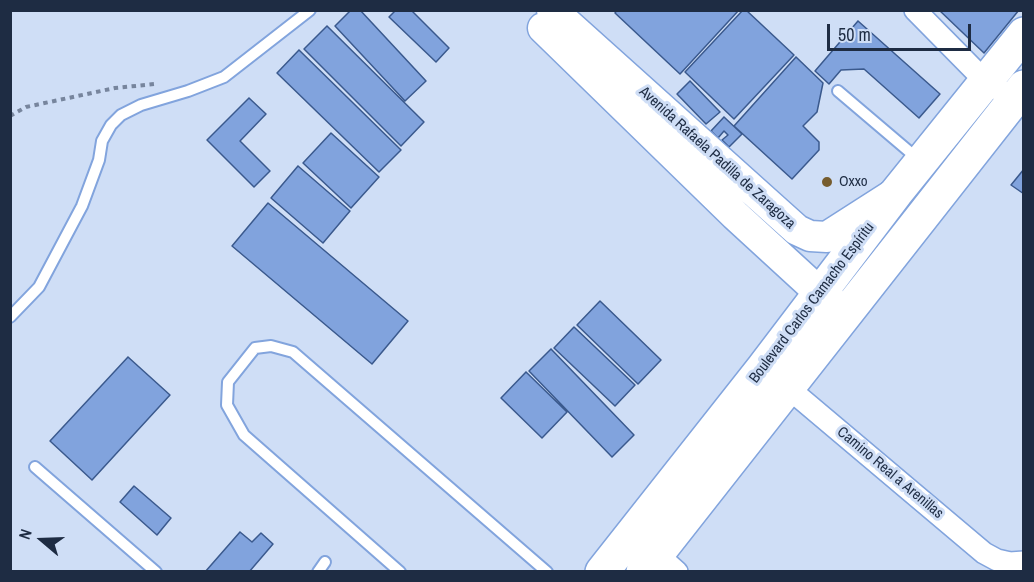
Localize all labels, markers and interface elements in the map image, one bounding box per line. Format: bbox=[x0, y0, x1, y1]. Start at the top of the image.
scale bar bbox=[830, 12, 974, 50]
text: 50 m bbox=[838, 22, 871, 47]
street label: Avenida Rafaela Padilla de Zaragoza bbox=[635, 83, 799, 233]
place label: Oxxo bbox=[839, 173, 868, 191]
marker: Oxxo bbox=[820, 175, 834, 189]
street label: Boulevard Carlos Camacho Espíritu bbox=[746, 219, 878, 387]
street label: Camino Real a Arenillas bbox=[833, 423, 947, 523]
north arrow bbox=[12, 510, 72, 570]
text: N bbox=[13, 526, 37, 542]

